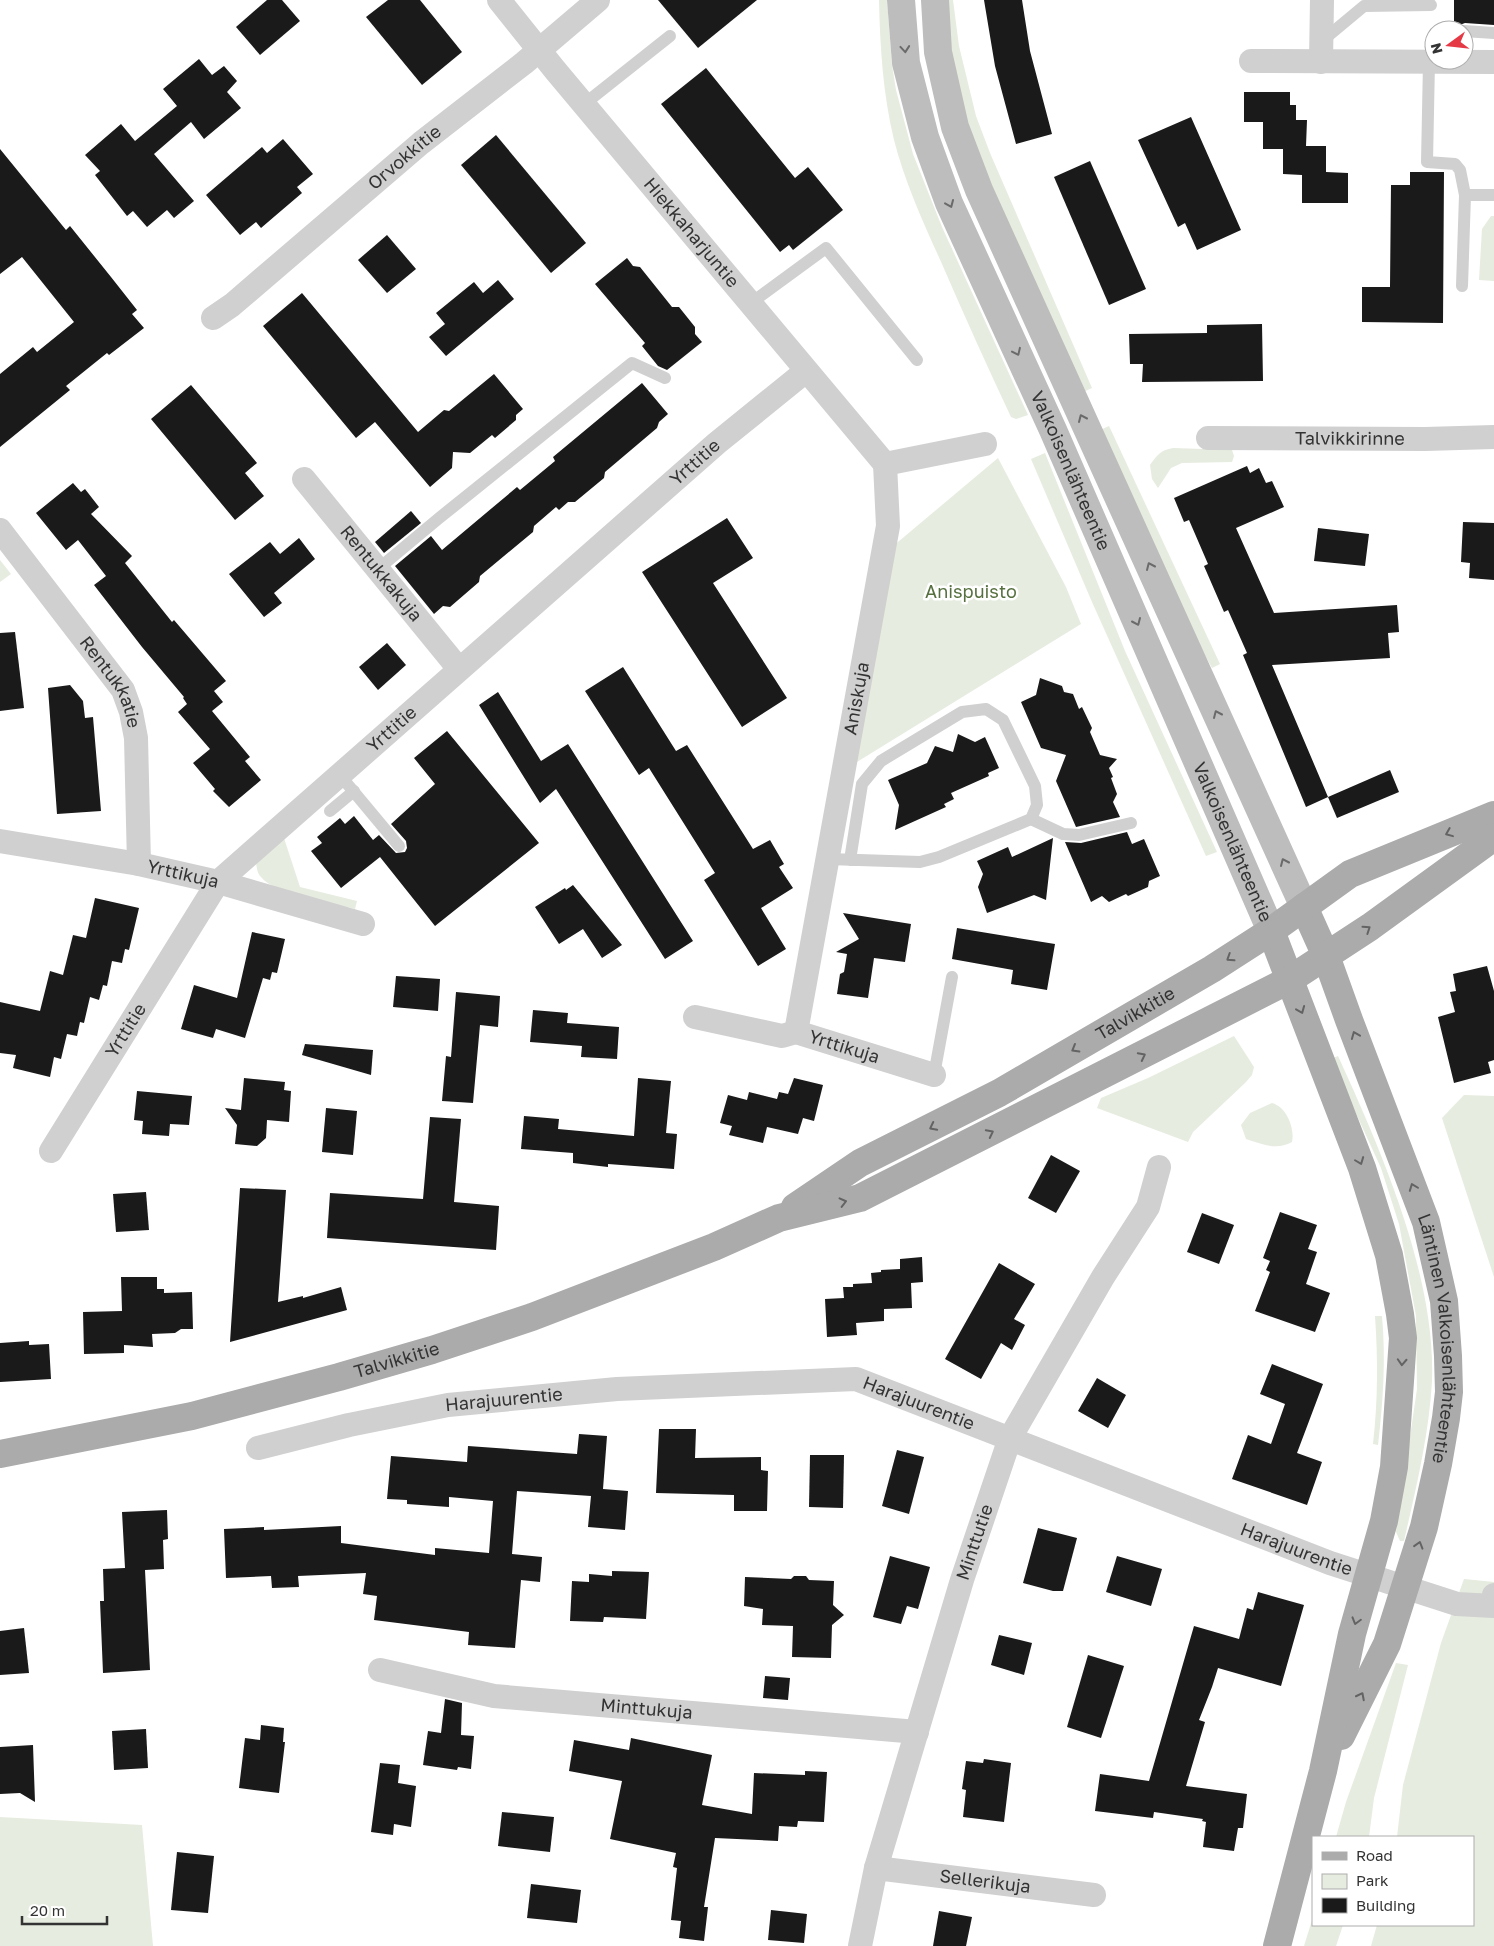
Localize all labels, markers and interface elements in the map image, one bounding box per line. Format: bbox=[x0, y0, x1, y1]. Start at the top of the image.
north arrow bbox=[1424, 20, 1474, 70]
text: N bbox=[1426, 41, 1446, 56]
one-way arrow bbox=[899, 45, 910, 53]
street label: Orvokkitie bbox=[363, 120, 445, 194]
street label: Hiekkaharjuntie bbox=[640, 173, 744, 292]
one-way arrow bbox=[943, 199, 954, 208]
one-way arrow bbox=[1011, 347, 1022, 356]
street label: Valkoisenlähteentie bbox=[1027, 387, 1116, 554]
one-way arrow bbox=[1078, 414, 1089, 423]
street label: Talvikkirinne bbox=[1295, 426, 1405, 449]
street label: Yrttitie bbox=[665, 434, 724, 489]
street label: Rentukkakuja bbox=[336, 520, 428, 626]
one-way arrow bbox=[1145, 562, 1156, 571]
park label: Anispuisto bbox=[925, 580, 1017, 602]
one-way arrow bbox=[1130, 617, 1141, 626]
street label: Rentukkatie bbox=[76, 631, 146, 729]
street label: Aniskuja bbox=[838, 660, 873, 736]
street label: Yrttitie bbox=[361, 701, 421, 756]
one-way arrow bbox=[1212, 710, 1223, 719]
street label: Valkoisenlähteentie bbox=[1189, 759, 1278, 925]
one-way arrow bbox=[1445, 827, 1454, 838]
street label: Yrttikuja bbox=[145, 854, 221, 892]
one-way arrow bbox=[1279, 858, 1290, 867]
one-way arrow bbox=[1361, 926, 1370, 935]
one-way arrow bbox=[1227, 951, 1236, 961]
street label: Talvikkitie bbox=[1092, 981, 1178, 1044]
street label: Yrttitie bbox=[100, 999, 150, 1061]
one-way arrow bbox=[1295, 1005, 1305, 1014]
street label: Yrttikuja bbox=[806, 1025, 883, 1067]
one-way arrow bbox=[1350, 1032, 1360, 1040]
one-way arrow bbox=[1072, 1042, 1081, 1052]
one-way arrow bbox=[1136, 1052, 1145, 1062]
one-way arrow bbox=[929, 1121, 938, 1131]
one-way arrow bbox=[984, 1129, 993, 1139]
one-way arrow bbox=[1354, 1156, 1364, 1165]
one-way arrow bbox=[1409, 1183, 1419, 1192]
one-way arrow bbox=[839, 1197, 848, 1208]
street label: Läntinen Valkoisenlähteentie bbox=[1414, 1210, 1461, 1465]
street label: Talvikkitie bbox=[351, 1336, 442, 1382]
one-way arrow bbox=[1397, 1359, 1408, 1367]
street label: Harajuurentie bbox=[860, 1371, 978, 1434]
street label: Harajuurentie bbox=[444, 1382, 564, 1415]
street label: Minttutie bbox=[951, 1501, 997, 1583]
street label: Harajuurentie bbox=[1237, 1517, 1355, 1580]
one-way arrow bbox=[1413, 1541, 1423, 1549]
one-way arrow bbox=[1351, 1617, 1361, 1625]
one-way arrow bbox=[1355, 1692, 1365, 1701]
street label: Minttukuja bbox=[600, 1693, 694, 1723]
legend bbox=[1312, 1836, 1474, 1926]
text: Road bbox=[1356, 1846, 1393, 1864]
street label: Sellerikuja bbox=[938, 1864, 1032, 1897]
text: Park bbox=[1356, 1871, 1389, 1889]
scale bar bbox=[22, 1894, 108, 1926]
text: Building bbox=[1356, 1896, 1416, 1914]
text: 20 m bbox=[30, 1901, 65, 1919]

